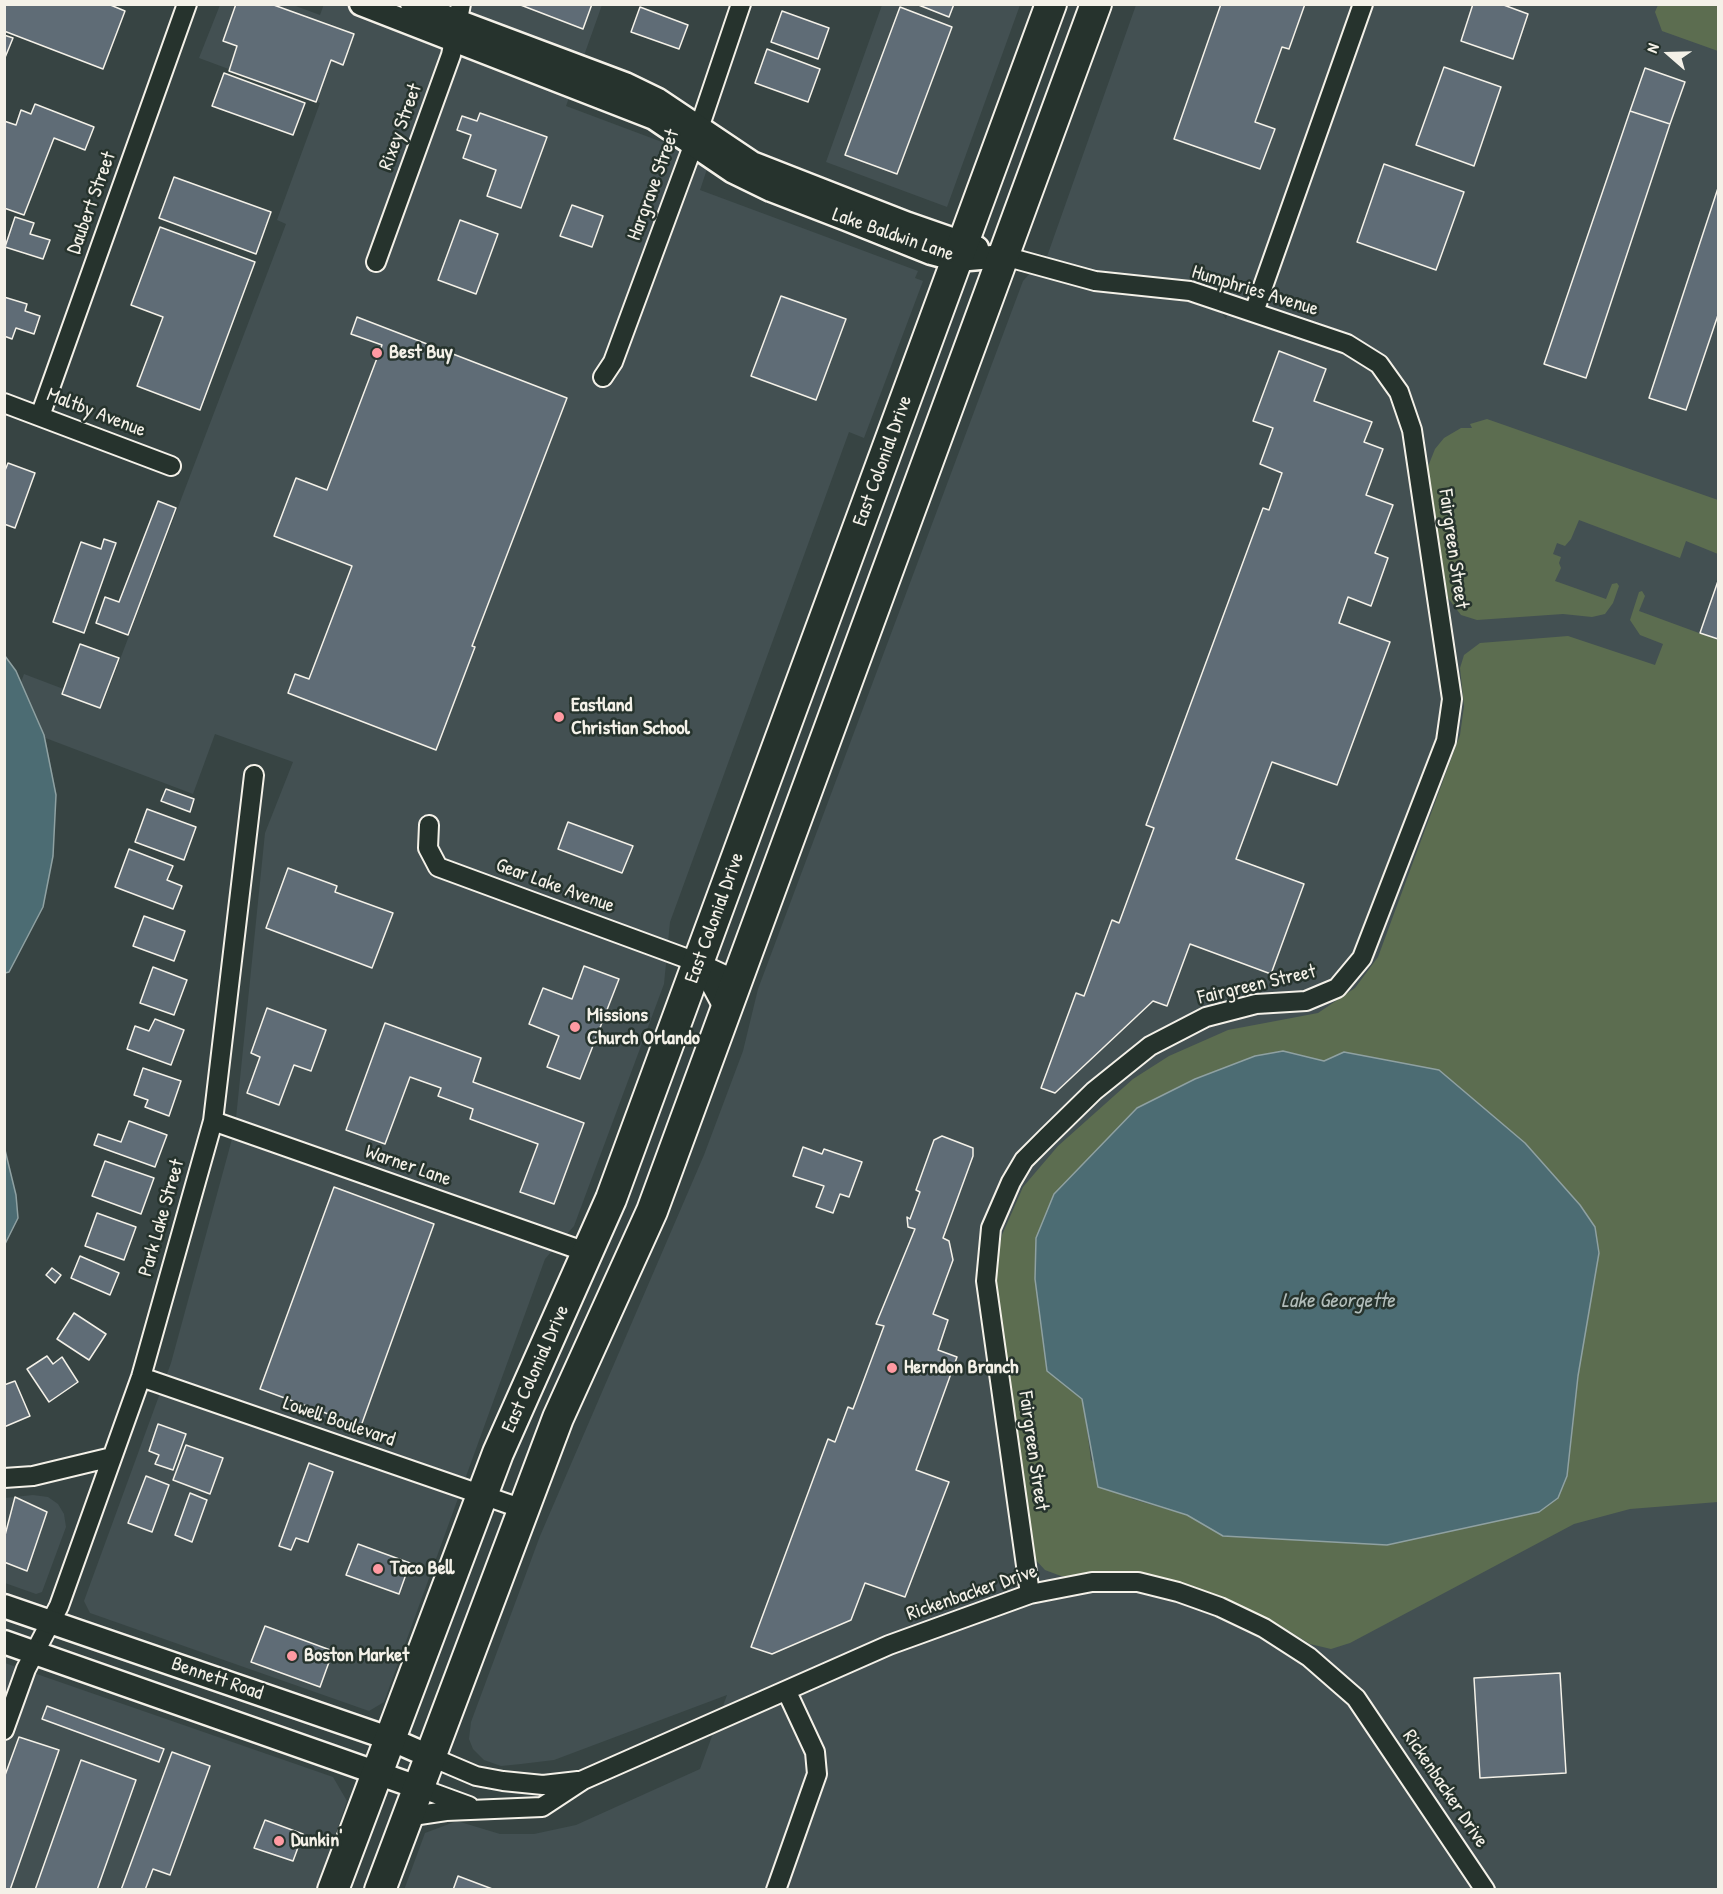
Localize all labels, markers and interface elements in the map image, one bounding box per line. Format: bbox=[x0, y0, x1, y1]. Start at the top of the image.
north arrow bbox=[1639, 24, 1699, 84]
text: N bbox=[1640, 40, 1664, 56]
street label: Rixey Street bbox=[374, 81, 428, 173]
street label: Hargrave Street bbox=[623, 126, 685, 244]
street label: Daubert Street bbox=[62, 148, 122, 258]
street label: Lake Baldwin Lane bbox=[829, 203, 957, 267]
street label: Humphries Avenue bbox=[1189, 260, 1321, 322]
place label: Best Buy bbox=[389, 341, 453, 365]
marker: Best Buy bbox=[370, 346, 384, 360]
street label: Maltby Avenue bbox=[43, 383, 149, 443]
street label: East Colonial Drive bbox=[848, 392, 918, 530]
street label: Fairgreen Street bbox=[1433, 488, 1473, 610]
place label: Eastland Christian School bbox=[571, 694, 690, 741]
marker: Eastland Christian School bbox=[552, 710, 566, 724]
street label: East Colonial Drive bbox=[680, 849, 750, 987]
street label: Gear Lake Avenue bbox=[492, 853, 618, 919]
street label: Fairgreen Street bbox=[1196, 960, 1318, 1010]
place label: Missions Church Orlando bbox=[587, 1004, 700, 1051]
marker: Missions Church Orlando bbox=[568, 1020, 582, 1034]
street label: Warner Lane bbox=[362, 1140, 454, 1192]
street label: Park Lake Street bbox=[134, 1157, 190, 1279]
water label: Lake Georgette bbox=[1281, 1288, 1395, 1314]
street label: East Colonial Drive bbox=[497, 1301, 575, 1437]
place label: Herndon Branch bbox=[904, 1356, 1018, 1380]
marker: Herndon Branch bbox=[885, 1361, 899, 1375]
street label: Fairgreen Street bbox=[1013, 1390, 1053, 1512]
street label: Lowell Boulevard bbox=[280, 1392, 398, 1452]
place label: Taco Bell bbox=[390, 1557, 454, 1581]
street label: Rickenbacker Drive bbox=[903, 1559, 1041, 1627]
marker: Taco Bell bbox=[371, 1562, 385, 1576]
place label: Boston Market bbox=[304, 1644, 409, 1668]
marker: Boston Market bbox=[285, 1649, 299, 1663]
street label: Bennett Road bbox=[168, 1652, 266, 1706]
street label: Rickenbacker Drive bbox=[1397, 1726, 1493, 1852]
place label: Dunkin' bbox=[291, 1829, 343, 1853]
marker: Dunkin' bbox=[272, 1834, 286, 1848]

